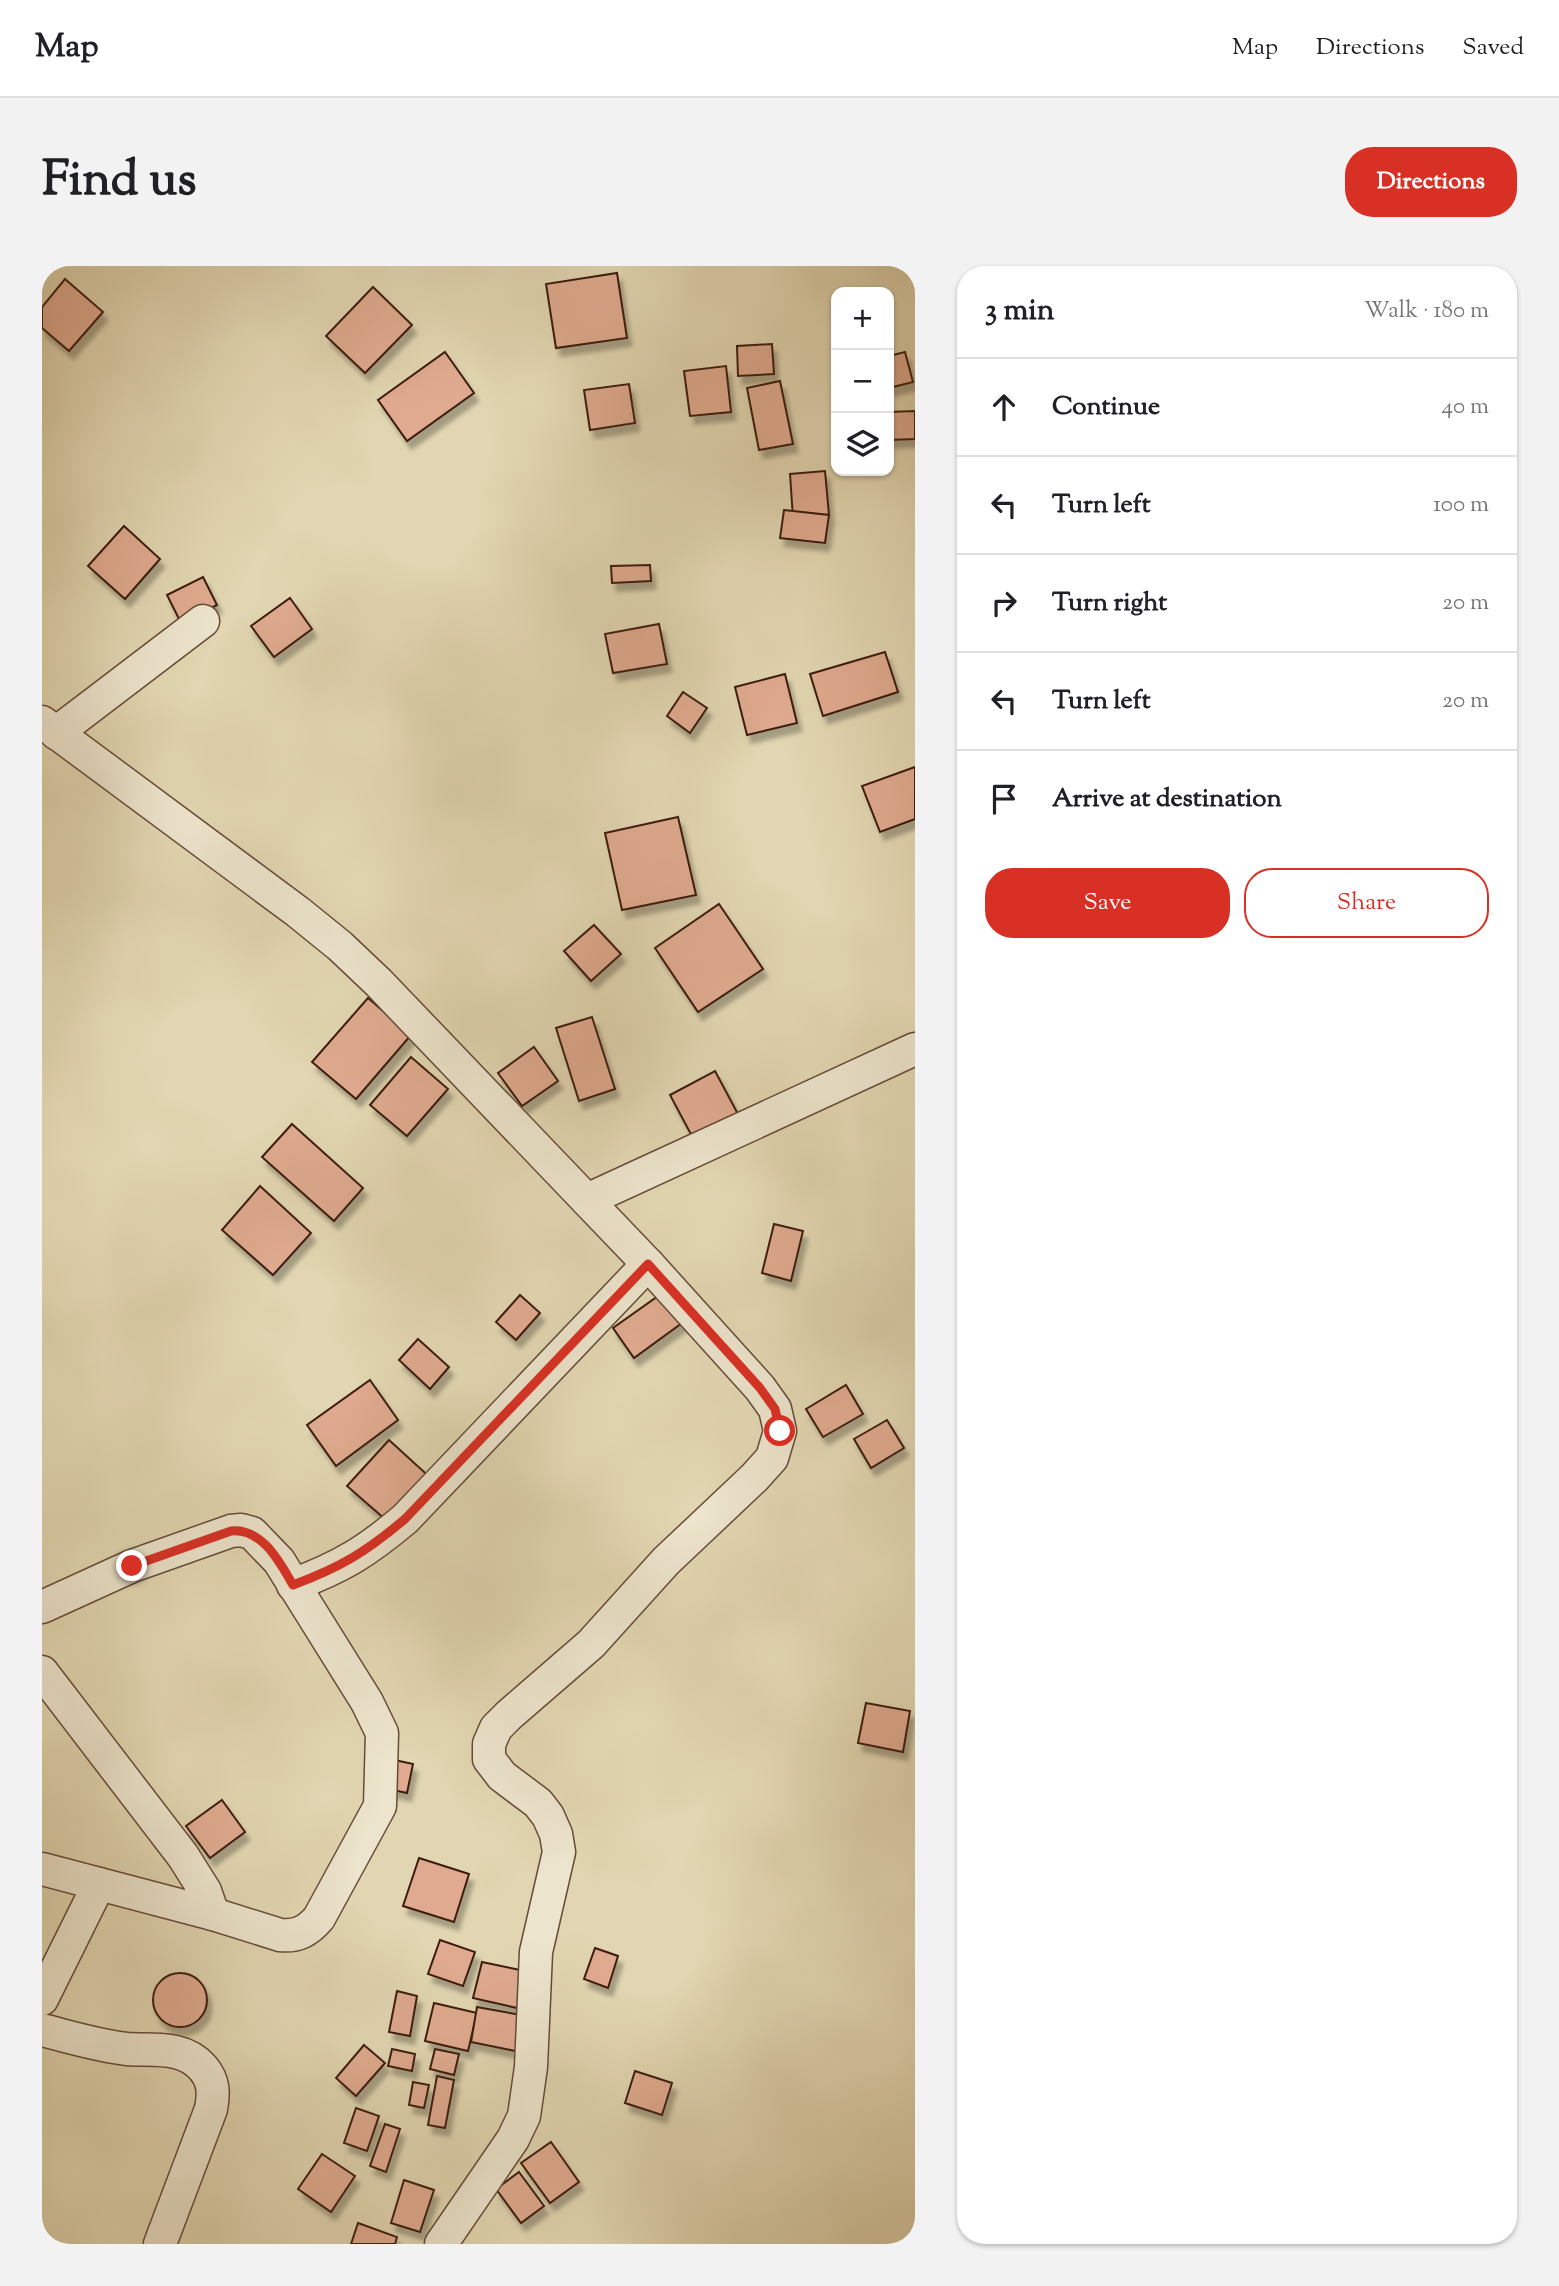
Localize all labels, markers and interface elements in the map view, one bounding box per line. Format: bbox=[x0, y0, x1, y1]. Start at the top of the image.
text: Map bbox=[35, 24, 99, 72]
text: Map bbox=[1232, 31, 1278, 65]
text: Directions bbox=[1316, 31, 1424, 65]
text: Saved bbox=[1462, 31, 1524, 65]
text: Find us bbox=[42, 147, 196, 217]
button: Directions bbox=[1345, 147, 1517, 217]
map controls bbox=[831, 287, 894, 476]
button: + bbox=[831, 287, 894, 350]
text: 3 min bbox=[985, 290, 1055, 333]
text: Walk · 180 m bbox=[1364, 295, 1489, 328]
button: − bbox=[831, 350, 894, 413]
icon: ahead bbox=[985, 388, 1023, 426]
text: Continue bbox=[1052, 389, 1160, 426]
text: 40 m bbox=[1442, 391, 1489, 424]
button: layers bbox=[831, 413, 894, 476]
icon: left bbox=[985, 486, 1023, 524]
text: Turn left bbox=[1052, 487, 1151, 524]
text: 100 m bbox=[1433, 489, 1489, 522]
icon: right bbox=[985, 584, 1023, 622]
text: Turn right bbox=[1052, 585, 1167, 622]
text: 20 m bbox=[1442, 587, 1489, 620]
icon: left bbox=[985, 682, 1023, 720]
text: Turn left bbox=[1052, 683, 1151, 720]
text: 20 m bbox=[1442, 685, 1489, 718]
icon: arrive bbox=[985, 780, 1023, 818]
text: Arrive at destination bbox=[1052, 781, 1282, 818]
button: Save bbox=[985, 868, 1230, 938]
button: Share bbox=[1244, 868, 1489, 938]
route start bbox=[764, 1415, 795, 1446]
route end bbox=[116, 1550, 147, 1581]

